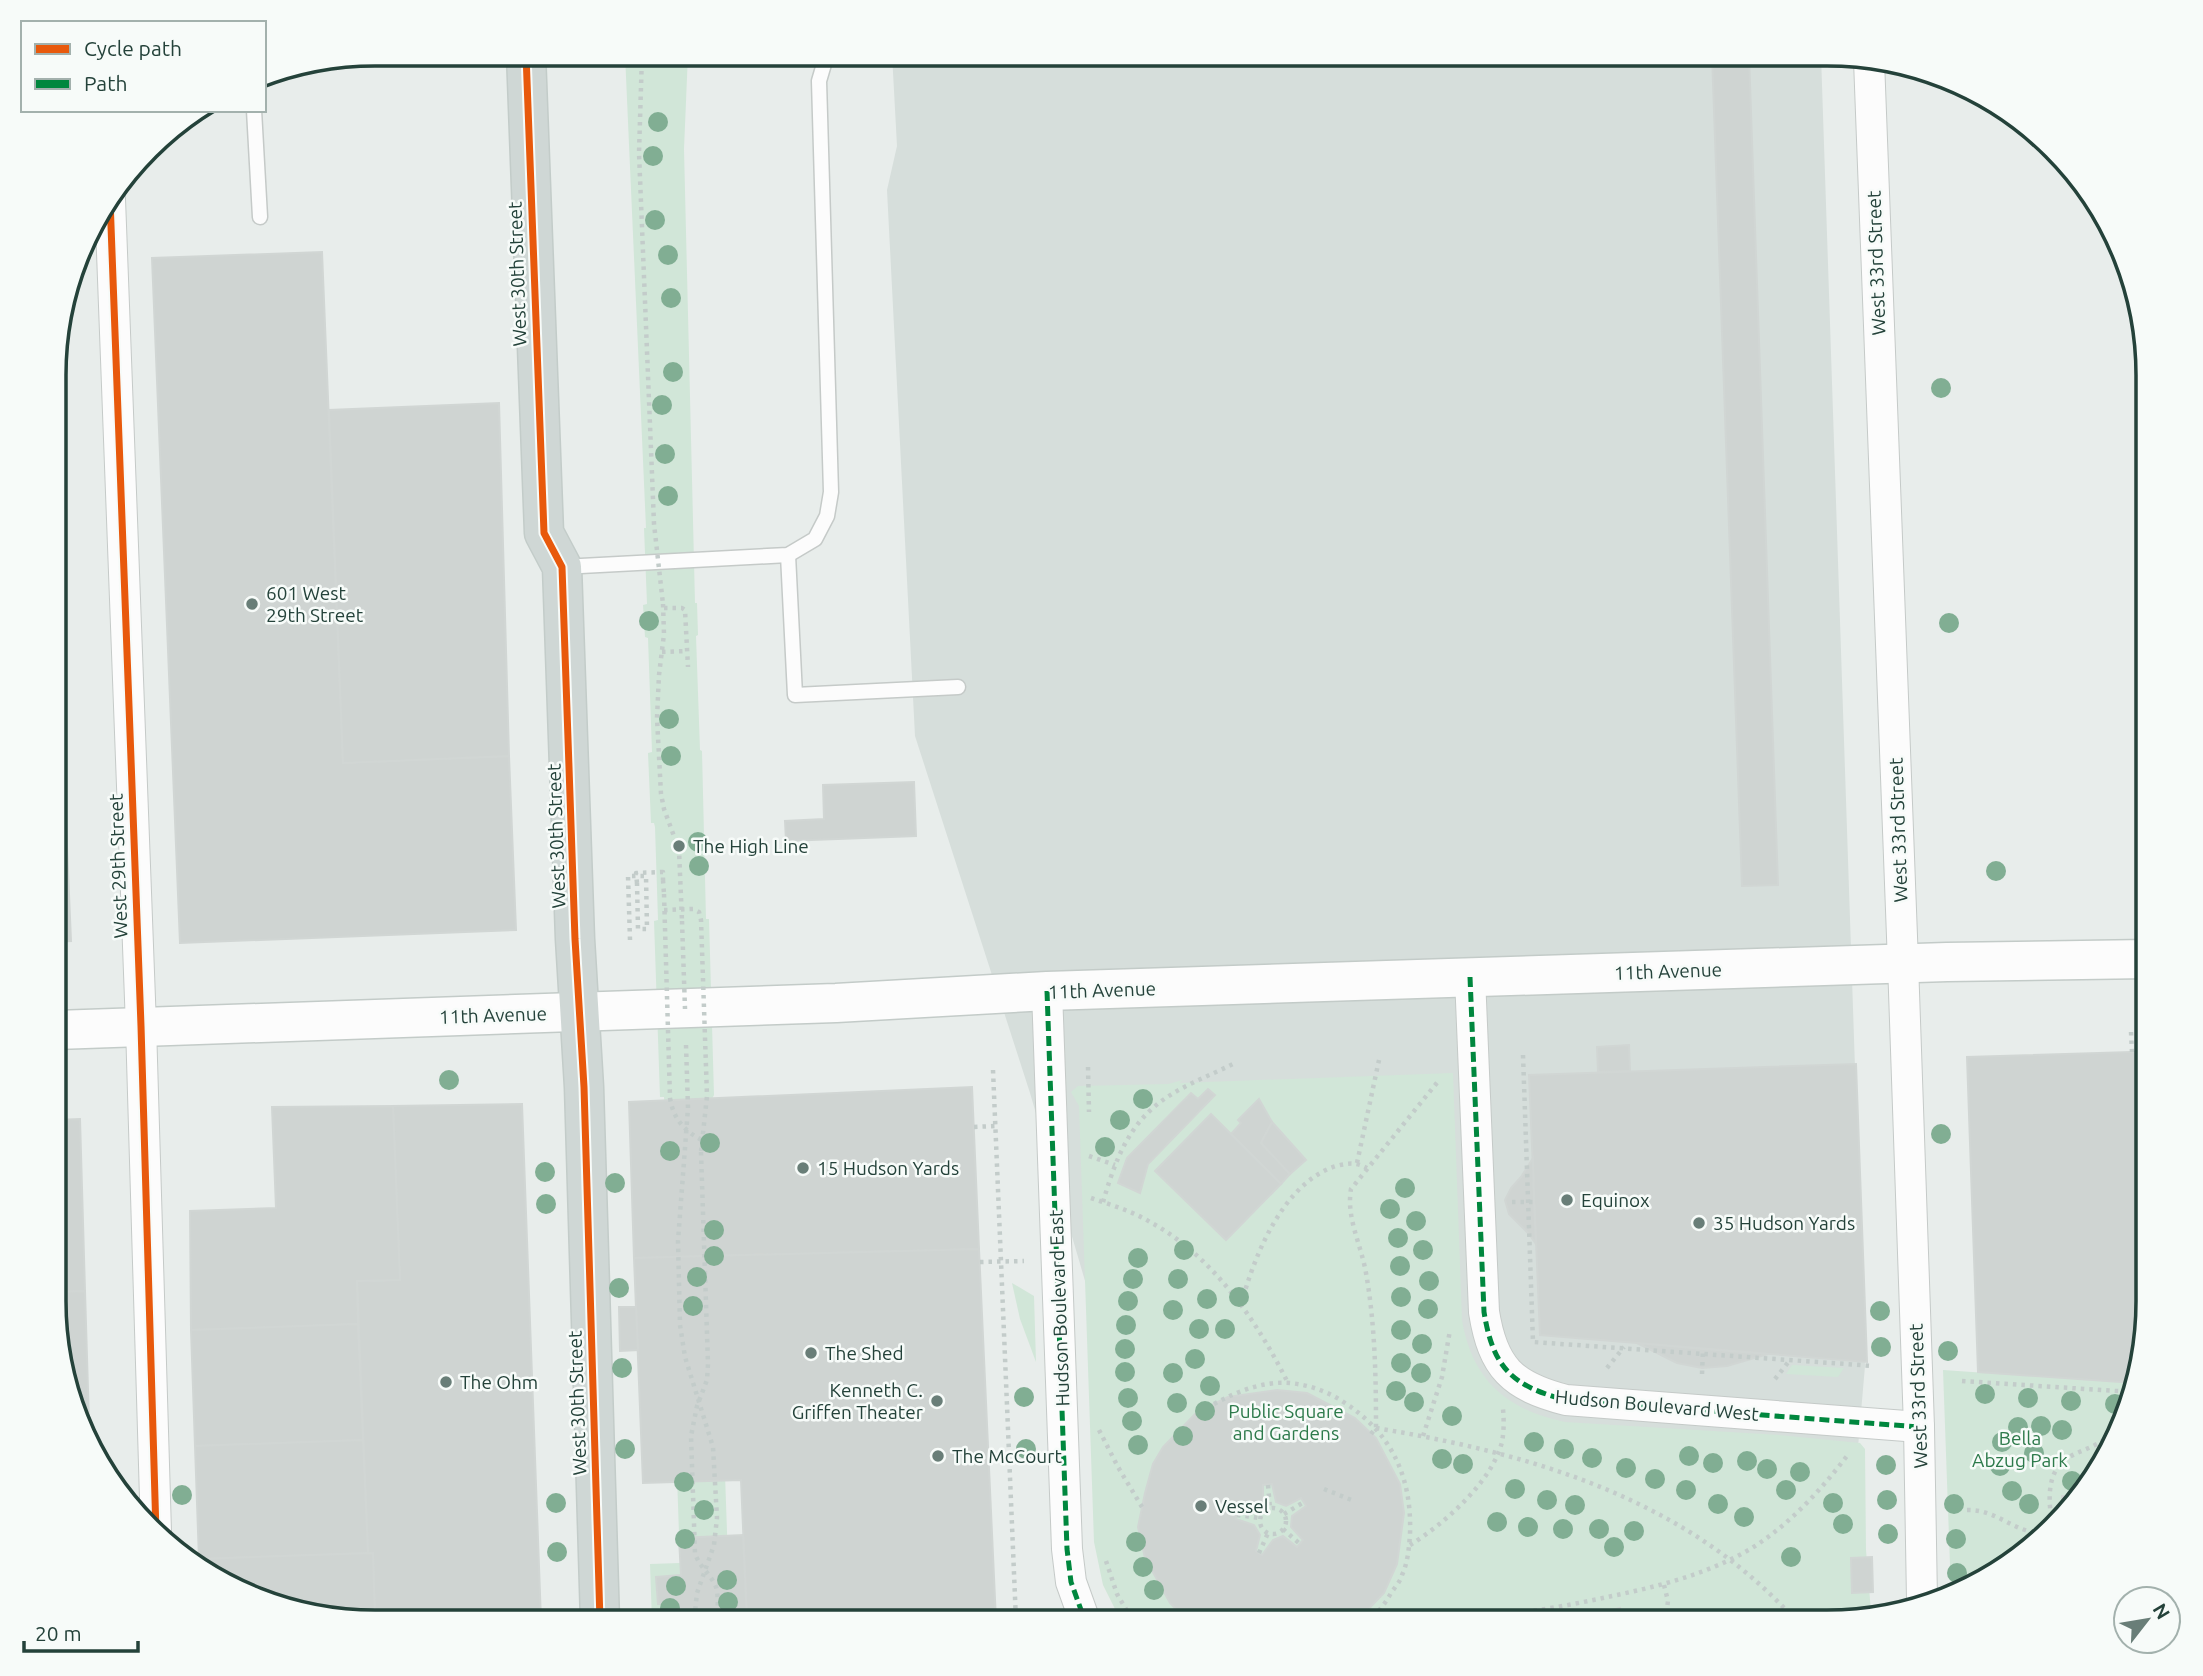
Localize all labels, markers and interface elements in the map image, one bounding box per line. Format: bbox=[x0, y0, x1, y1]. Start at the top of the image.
legend bbox=[21, 21, 266, 112]
text: Cycle path bbox=[84, 36, 182, 60]
text: Path bbox=[84, 71, 127, 95]
street label: West 33rd Street bbox=[1862, 190, 1890, 336]
street label: West 30th Street bbox=[503, 201, 531, 347]
place label: 601 West 29th Street bbox=[266, 582, 364, 626]
marker: 601 West 29th Street bbox=[244, 596, 260, 612]
street label: West 33rd Street bbox=[1884, 757, 1912, 903]
street label: West 30th Street bbox=[542, 763, 570, 909]
street label: West 29th Street bbox=[104, 793, 132, 939]
place label: The High Line bbox=[693, 835, 809, 857]
marker: The High Line bbox=[671, 838, 687, 854]
street label: 11th Avenue bbox=[1614, 958, 1722, 984]
street label: 11th Avenue bbox=[1048, 977, 1156, 1003]
street label: 11th Avenue bbox=[439, 1002, 547, 1028]
place label: 15 Hudson Yards bbox=[817, 1157, 959, 1179]
marker: 15 Hudson Yards bbox=[795, 1160, 811, 1176]
place label: Equinox bbox=[1581, 1189, 1650, 1211]
marker: Equinox bbox=[1559, 1192, 1575, 1208]
street label: Hudson Boulevard East bbox=[1045, 1209, 1073, 1407]
place label: 35 Hudson Yards bbox=[1713, 1212, 1855, 1234]
marker: 35 Hudson Yards bbox=[1691, 1215, 1707, 1231]
street label: West 33rd Street bbox=[1904, 1323, 1932, 1469]
street label: West 30th Street bbox=[563, 1330, 591, 1476]
place label: The Shed bbox=[825, 1342, 904, 1364]
marker: The Shed bbox=[803, 1345, 819, 1361]
place label: The Ohm bbox=[460, 1371, 538, 1393]
marker: The Ohm bbox=[438, 1374, 454, 1390]
place label: Kenneth C. Griffen Theater bbox=[792, 1379, 923, 1423]
street label: Hudson Boulevard West bbox=[1554, 1385, 1760, 1425]
marker: Kenneth C. Griffen Theater bbox=[929, 1393, 945, 1409]
park label: Public Square and Gardens bbox=[1228, 1400, 1344, 1444]
park label: Bella Abzug Park bbox=[1972, 1427, 2068, 1471]
place label: The McCourt bbox=[952, 1445, 1062, 1467]
marker: The McCourt bbox=[930, 1448, 946, 1464]
place label: Vessel bbox=[1215, 1495, 1269, 1517]
marker: Vessel bbox=[1193, 1498, 1209, 1514]
north arrow bbox=[2112, 1585, 2182, 1655]
text: N bbox=[2148, 1599, 2175, 1623]
scale bar bbox=[24, 1610, 138, 1654]
text: 20 m bbox=[35, 1621, 82, 1645]

